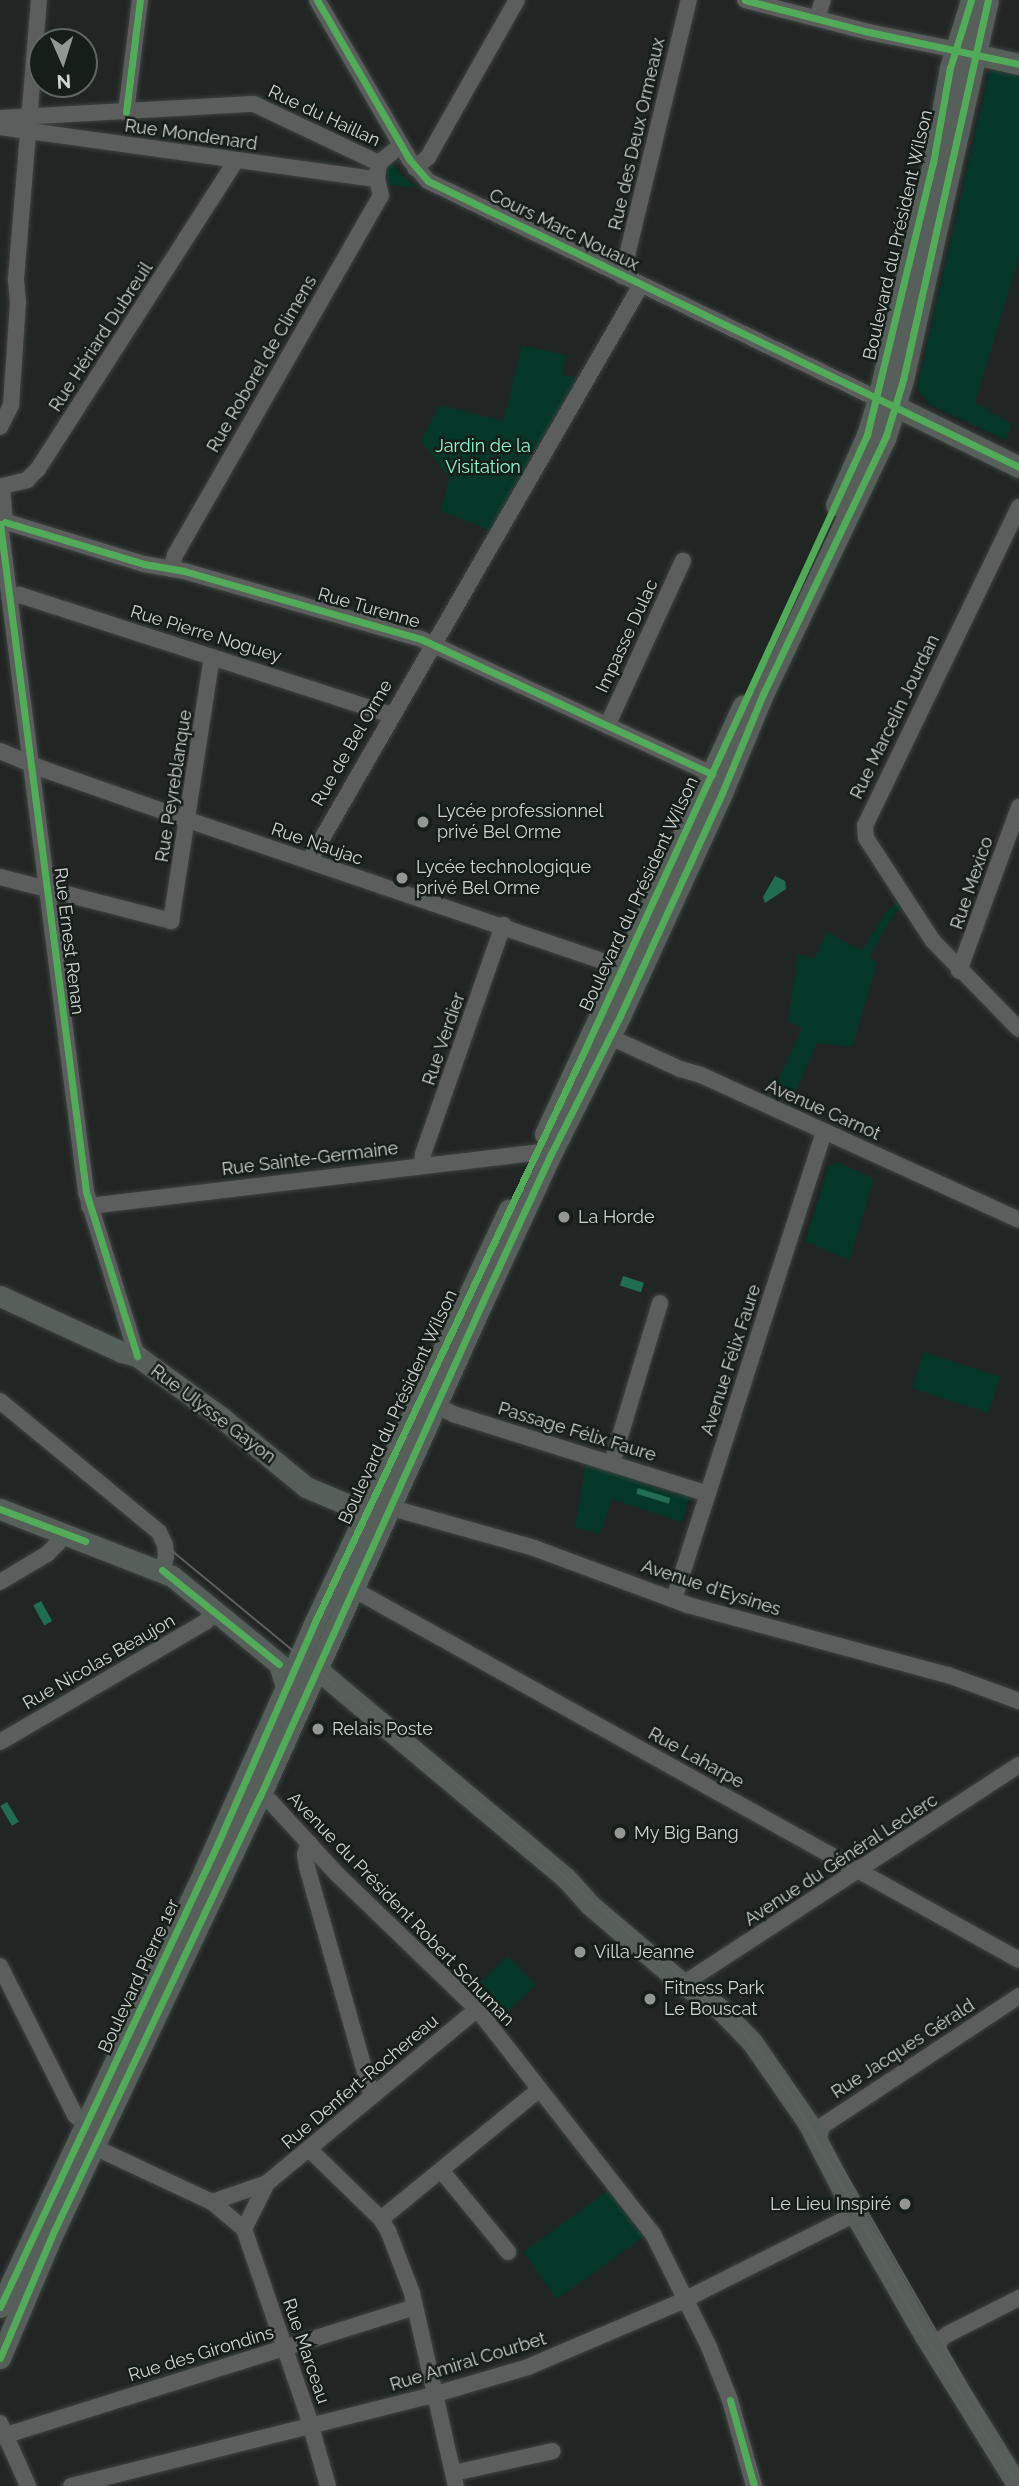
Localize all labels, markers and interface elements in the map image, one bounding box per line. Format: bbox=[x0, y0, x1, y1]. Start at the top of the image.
north arrow bbox=[28, 28, 98, 98]
street label: Rue des Deux Ormeaux bbox=[604, 36, 670, 232]
text: N bbox=[56, 71, 72, 93]
street label: Rue du Haillan bbox=[265, 81, 383, 151]
street label: Boulevard du Président Wilson bbox=[859, 107, 937, 363]
street label: Rue Mondenard bbox=[123, 115, 259, 155]
street label: Cours Marc Nouaux bbox=[486, 184, 642, 276]
street label: Rue Hériard Dubreuil bbox=[45, 258, 157, 416]
street label: Rue Roborel de Climens bbox=[202, 271, 322, 457]
park label: Jardin de la Visitation bbox=[435, 436, 531, 478]
street label: Impasse Dulac bbox=[591, 576, 663, 696]
street label: Rue Turenne bbox=[315, 583, 423, 633]
street label: Rue Pierre Noguey bbox=[128, 601, 284, 667]
street label: Rue Marcelin Jourdan bbox=[846, 631, 944, 803]
street label: Rue de Bel Orme bbox=[307, 676, 397, 810]
street label: Rue Peyreblanque bbox=[151, 708, 197, 864]
street label: Boulevard du Président Wilson bbox=[575, 773, 703, 1015]
place label: Lycée professionnel privé Bel Orme bbox=[437, 801, 603, 844]
marker: Lycée professionnel privé Bel Orme bbox=[415, 814, 431, 830]
street label: Rue Naujac bbox=[268, 818, 366, 870]
street label: Rue Mexico bbox=[946, 834, 998, 932]
place label: Lycée technologique privé Bel Orme bbox=[416, 857, 591, 900]
street label: Rue Ernest Renan bbox=[49, 866, 89, 1016]
marker: Lycée technologique privé Bel Orme bbox=[394, 870, 410, 886]
street label: Rue Verdier bbox=[418, 990, 470, 1088]
street label: Avenue Carnot bbox=[762, 1075, 884, 1145]
street label: Rue Sainte-Germaine bbox=[221, 1137, 399, 1181]
place label: La Horde bbox=[578, 1206, 655, 1228]
marker: La Horde bbox=[556, 1209, 572, 1225]
street label: Avenue Félix Faure bbox=[696, 1282, 766, 1438]
street label: Boulevard du Président Wilson bbox=[334, 1286, 462, 1528]
street label: Rue Ulysse Gayon bbox=[146, 1360, 280, 1468]
street label: Passage Félix Faure bbox=[495, 1398, 659, 1466]
street label: Avenue d'Eysines bbox=[639, 1555, 783, 1621]
street label: Rue Nicolas Beaujon bbox=[19, 1610, 179, 1714]
place label: Relais Poste bbox=[332, 1718, 433, 1740]
marker: Relais Poste bbox=[310, 1721, 326, 1737]
street label: Rue Laharpe bbox=[644, 1723, 748, 1793]
street label: Avenue du Président Robert Schuman bbox=[283, 1787, 519, 2031]
street label: Avenue du Général Leclerc bbox=[740, 1789, 942, 1931]
place label: My Big Bang bbox=[634, 1822, 739, 1844]
marker: My Big Bang bbox=[612, 1825, 628, 1841]
street label: Boulevard Pierre 1er bbox=[94, 1896, 184, 2056]
place label: Villa Jeanne bbox=[594, 1941, 695, 1963]
marker: Villa Jeanne bbox=[572, 1944, 588, 1960]
place label: Fitness Park Le Bouscat bbox=[664, 1978, 764, 2021]
marker: Fitness Park Le Bouscat bbox=[642, 1991, 658, 2007]
street label: Rue Jacques Gérald bbox=[827, 1995, 979, 2103]
street label: Rue Denfert-Rochereau bbox=[277, 2010, 443, 2154]
place label: Le Lieu Inspiré bbox=[770, 2193, 891, 2215]
marker: Le Lieu Inspiré bbox=[897, 2196, 913, 2212]
street label: Rue Marceau bbox=[278, 2296, 334, 2406]
street label: Rue des Girondins bbox=[126, 2322, 276, 2386]
street label: Rue Amiral Courbet bbox=[387, 2328, 549, 2396]

